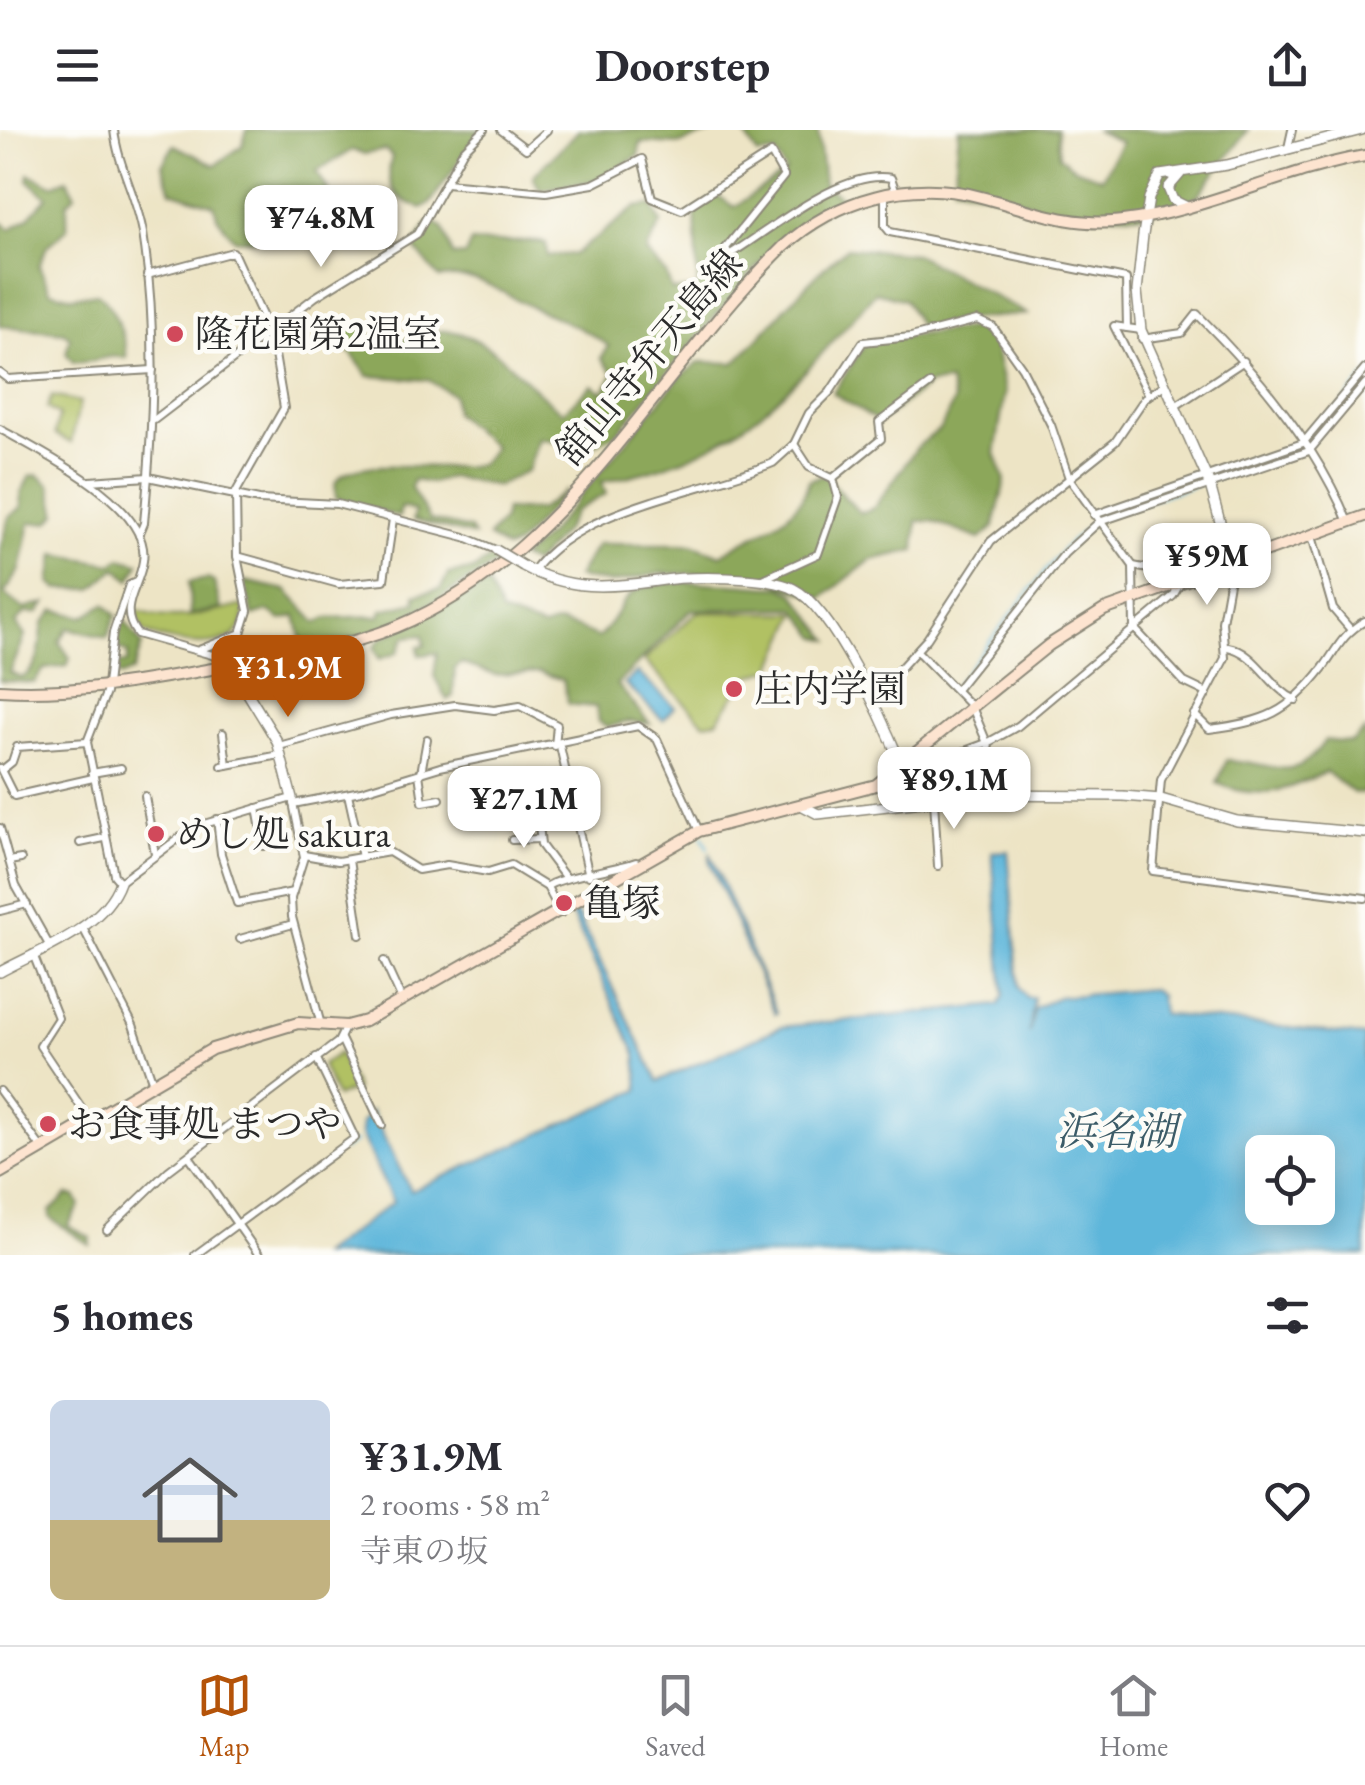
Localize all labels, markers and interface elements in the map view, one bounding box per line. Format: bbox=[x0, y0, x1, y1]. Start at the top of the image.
text: Doorstep bbox=[595, 36, 770, 94]
icon: menu bbox=[50, 38, 105, 93]
icon: share bbox=[1260, 38, 1315, 93]
pin: ¥74.8M bbox=[240, 185, 402, 270]
text: ¥74.8M bbox=[267, 196, 375, 238]
street label: 舘山寺弁天島線 bbox=[544, 239, 753, 474]
place label: 隆花園第2温室 bbox=[195, 309, 441, 358]
marker: 隆花園第2温室 bbox=[164, 323, 186, 345]
pin: ¥59M bbox=[1148, 523, 1266, 608]
text: ¥59M bbox=[1165, 534, 1249, 576]
pin: ¥31.9M bbox=[207, 635, 369, 720]
text: ¥31.9M bbox=[234, 646, 342, 688]
place label: 庄内学園 bbox=[754, 664, 906, 713]
marker: 庄内学園 bbox=[723, 678, 745, 700]
pin: ¥89.1M bbox=[873, 747, 1035, 832]
text: ¥89.1M bbox=[900, 758, 1008, 800]
pin: ¥27.1M bbox=[443, 766, 605, 851]
text: ¥27.1M bbox=[470, 777, 578, 819]
place label: めし処 sakura bbox=[176, 809, 392, 858]
marker: めし処 sakura bbox=[145, 823, 167, 845]
place label: 亀塚 bbox=[584, 878, 660, 927]
marker: 亀塚 bbox=[553, 892, 575, 914]
place label: お食事処 まつや bbox=[68, 1099, 342, 1148]
water label: 浜名湖 bbox=[1056, 1105, 1182, 1157]
marker: お食事処 まつや bbox=[37, 1113, 59, 1135]
map controls bbox=[1245, 1135, 1335, 1225]
button: locate bbox=[1245, 1135, 1335, 1225]
text: 5 homes bbox=[50, 1288, 193, 1343]
icon: filters bbox=[1260, 1288, 1315, 1343]
text: ¥31.9M bbox=[360, 1428, 503, 1483]
icon: home bbox=[130, 1440, 250, 1560]
icon: heart bbox=[1260, 1473, 1315, 1528]
text: 2 rooms · 58 m² bbox=[360, 1483, 550, 1525]
text: 寺東の坂 bbox=[360, 1530, 488, 1572]
tab: Map bbox=[197, 1668, 252, 1764]
tab: Saved bbox=[645, 1668, 705, 1764]
tab: Home bbox=[1099, 1668, 1168, 1764]

